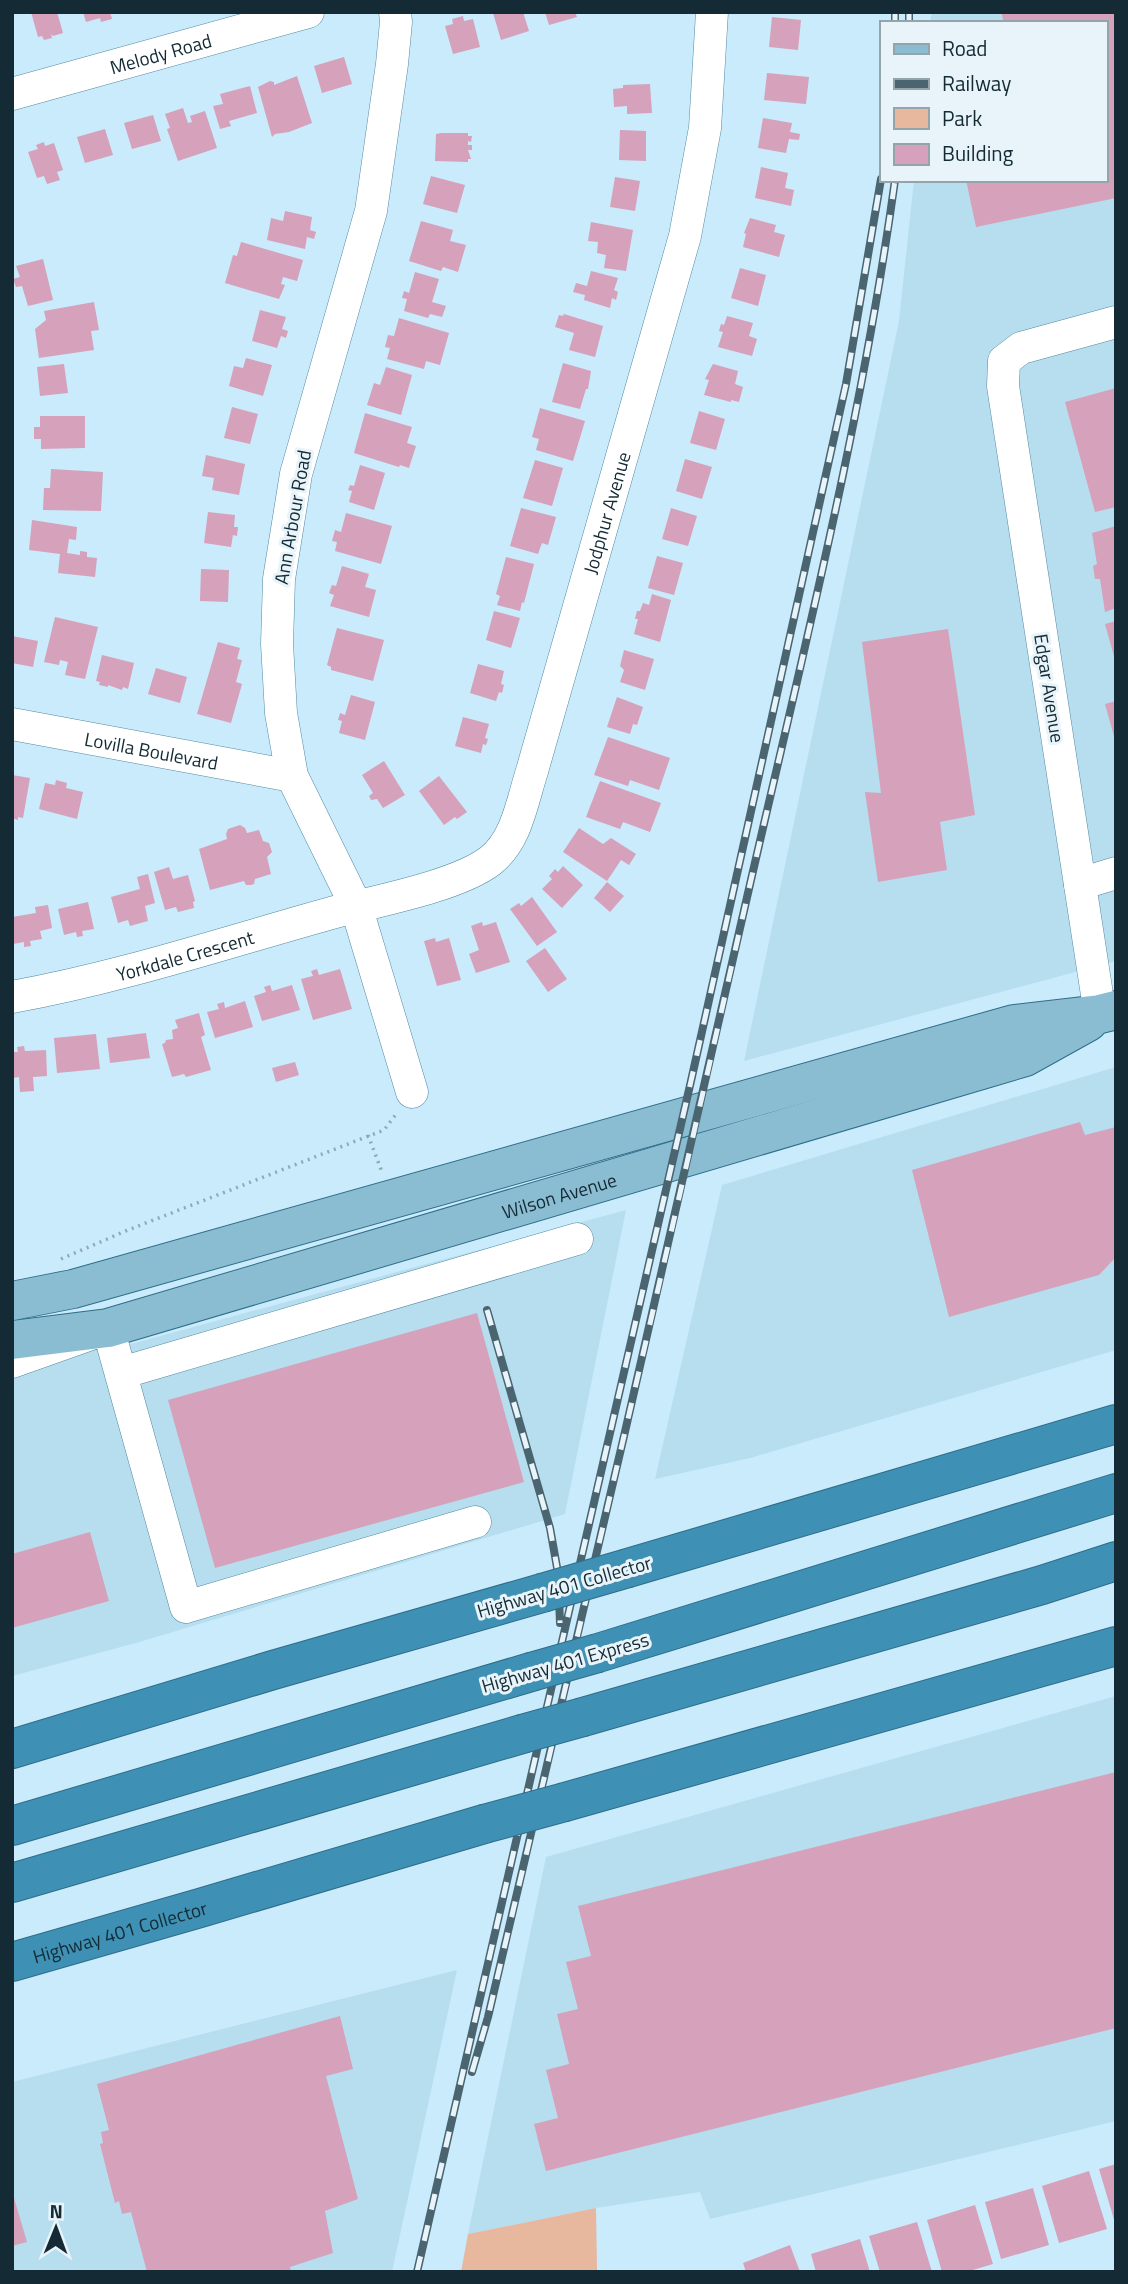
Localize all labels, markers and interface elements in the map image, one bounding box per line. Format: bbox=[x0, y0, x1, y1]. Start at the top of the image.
legend bbox=[880, 21, 1107, 182]
street label: Melody Road bbox=[106, 25, 215, 81]
text: Road bbox=[942, 32, 987, 64]
text: Railway bbox=[942, 67, 1011, 99]
text: Park bbox=[942, 102, 982, 134]
text: Building bbox=[942, 137, 1014, 169]
street label: Ann Arbour Road bbox=[266, 448, 318, 586]
street label: Jodphur Avenue bbox=[575, 448, 637, 577]
street label: Edgar Avenue bbox=[1027, 631, 1073, 745]
street label: Lovilla Boulevard bbox=[82, 723, 221, 777]
street label: Yorkdale Crescent bbox=[113, 922, 257, 988]
street label: Wilson Avenue bbox=[498, 1164, 620, 1225]
street label: Highway 401 Collector bbox=[473, 1547, 655, 1625]
street label: Highway 401 Express bbox=[478, 1624, 652, 1700]
street label: Highway 401 Collector bbox=[29, 1892, 211, 1970]
north arrow bbox=[21, 2193, 91, 2263]
text: N bbox=[49, 2196, 63, 2225]

